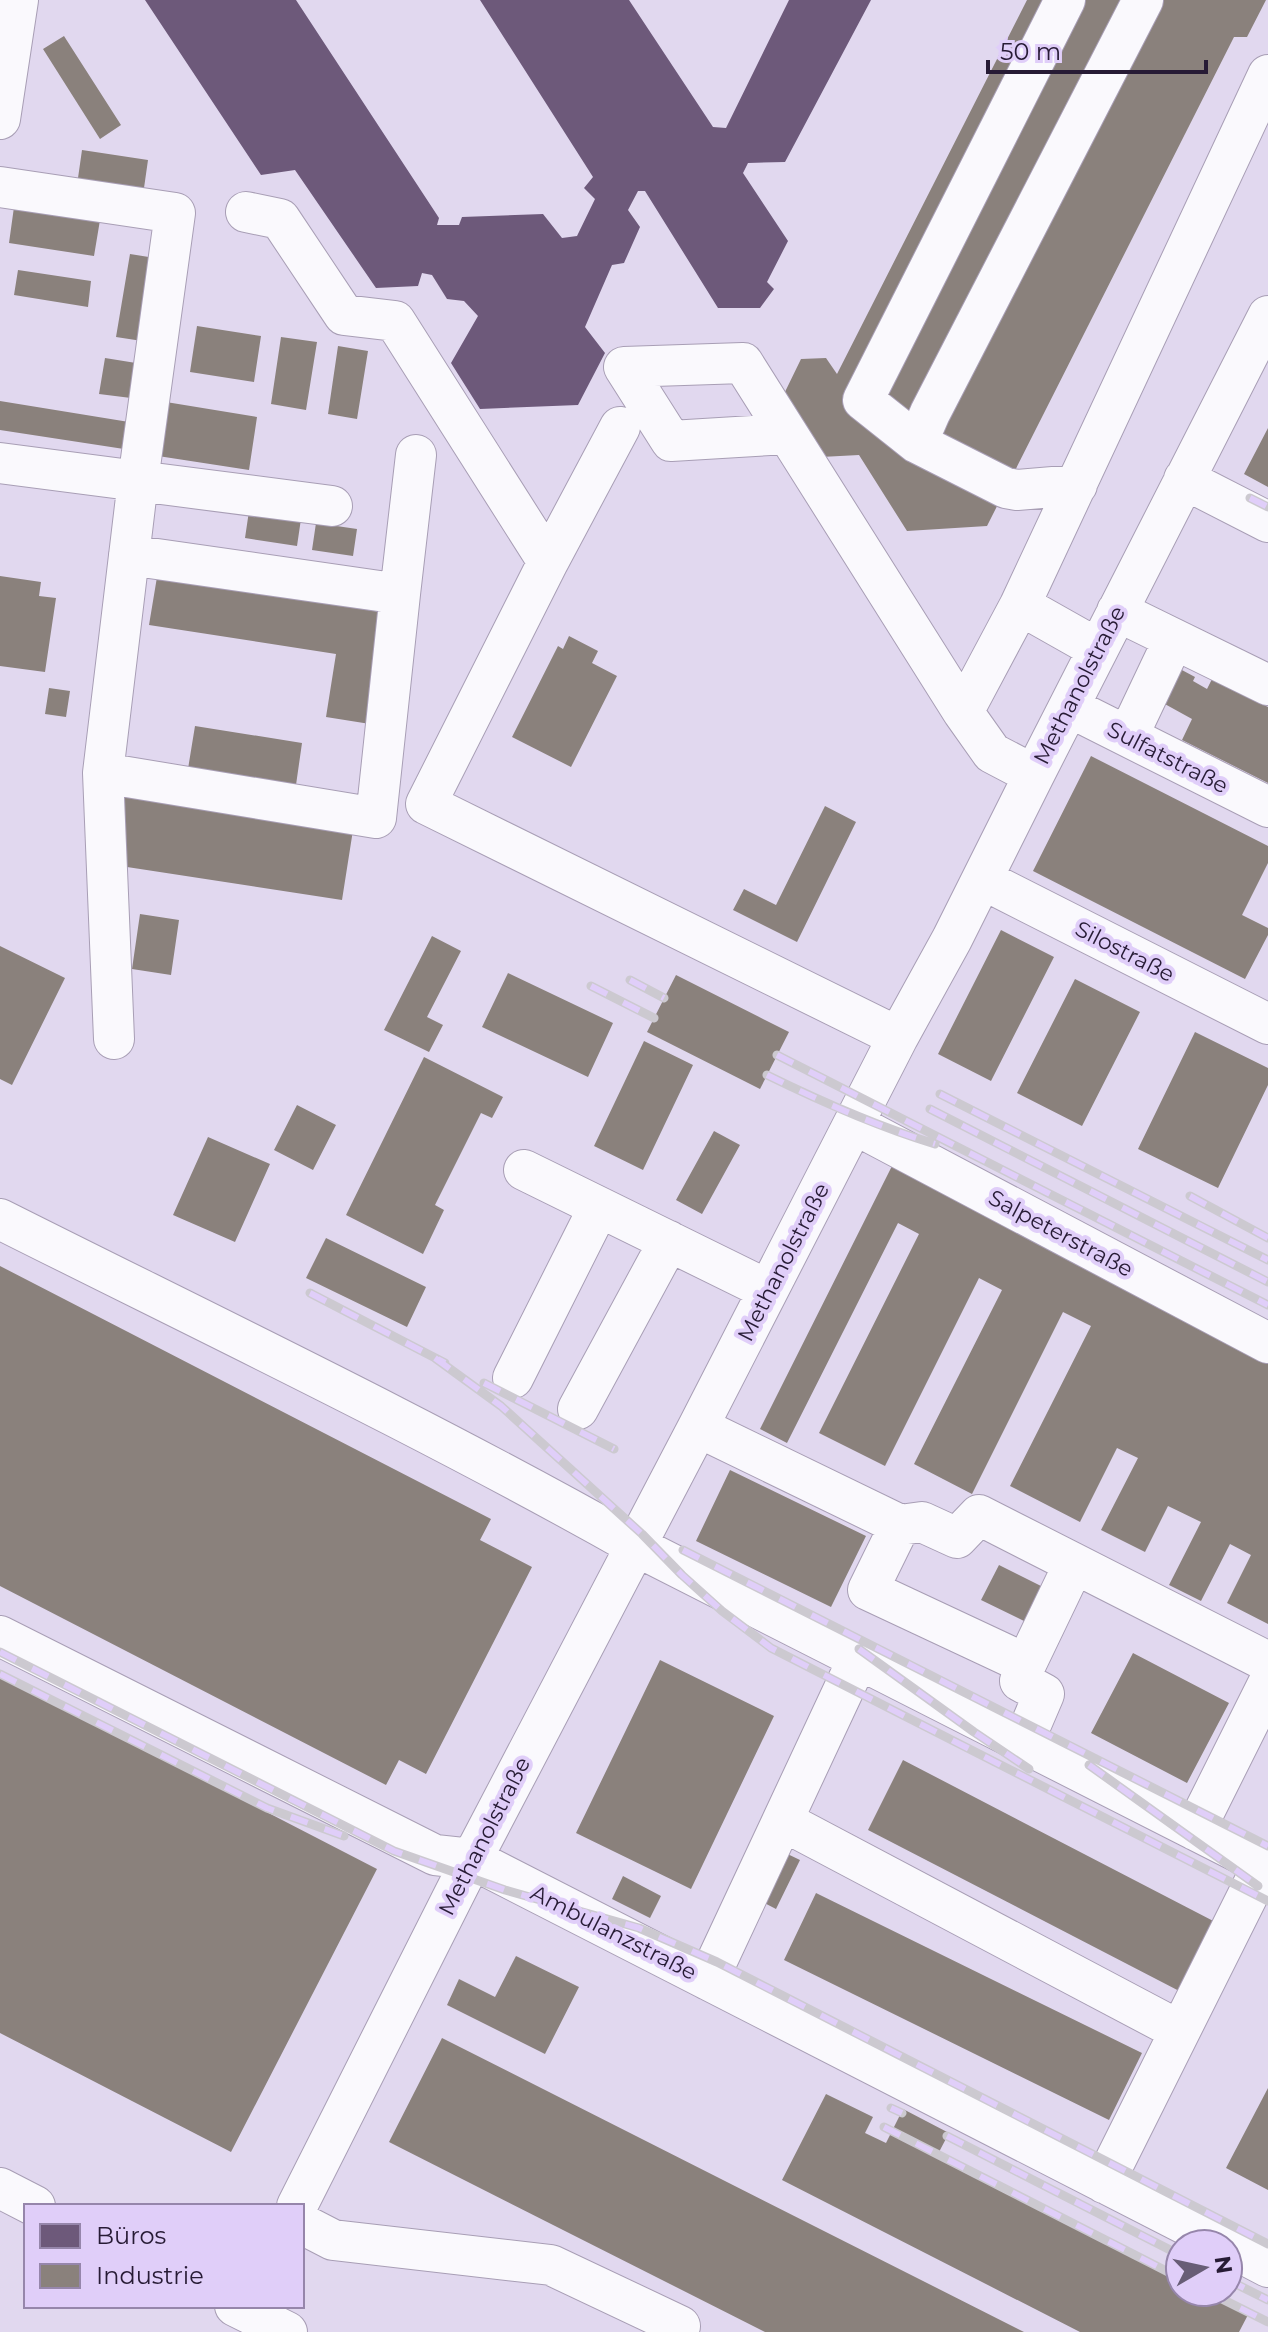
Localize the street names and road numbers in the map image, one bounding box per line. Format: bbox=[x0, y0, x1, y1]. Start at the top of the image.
street label: Methanolstraße bbox=[1028, 601, 1131, 769]
street label: Sulfatstraße bbox=[1103, 715, 1233, 799]
street label: Silostraße bbox=[1071, 915, 1179, 988]
street label: Methanolstraße bbox=[732, 1178, 835, 1346]
street label: Salpeterstraße bbox=[984, 1184, 1138, 1283]
street label: Methanolstraße bbox=[433, 1752, 536, 1920]
street label: Ambulanzstraße bbox=[526, 1879, 701, 1986]

